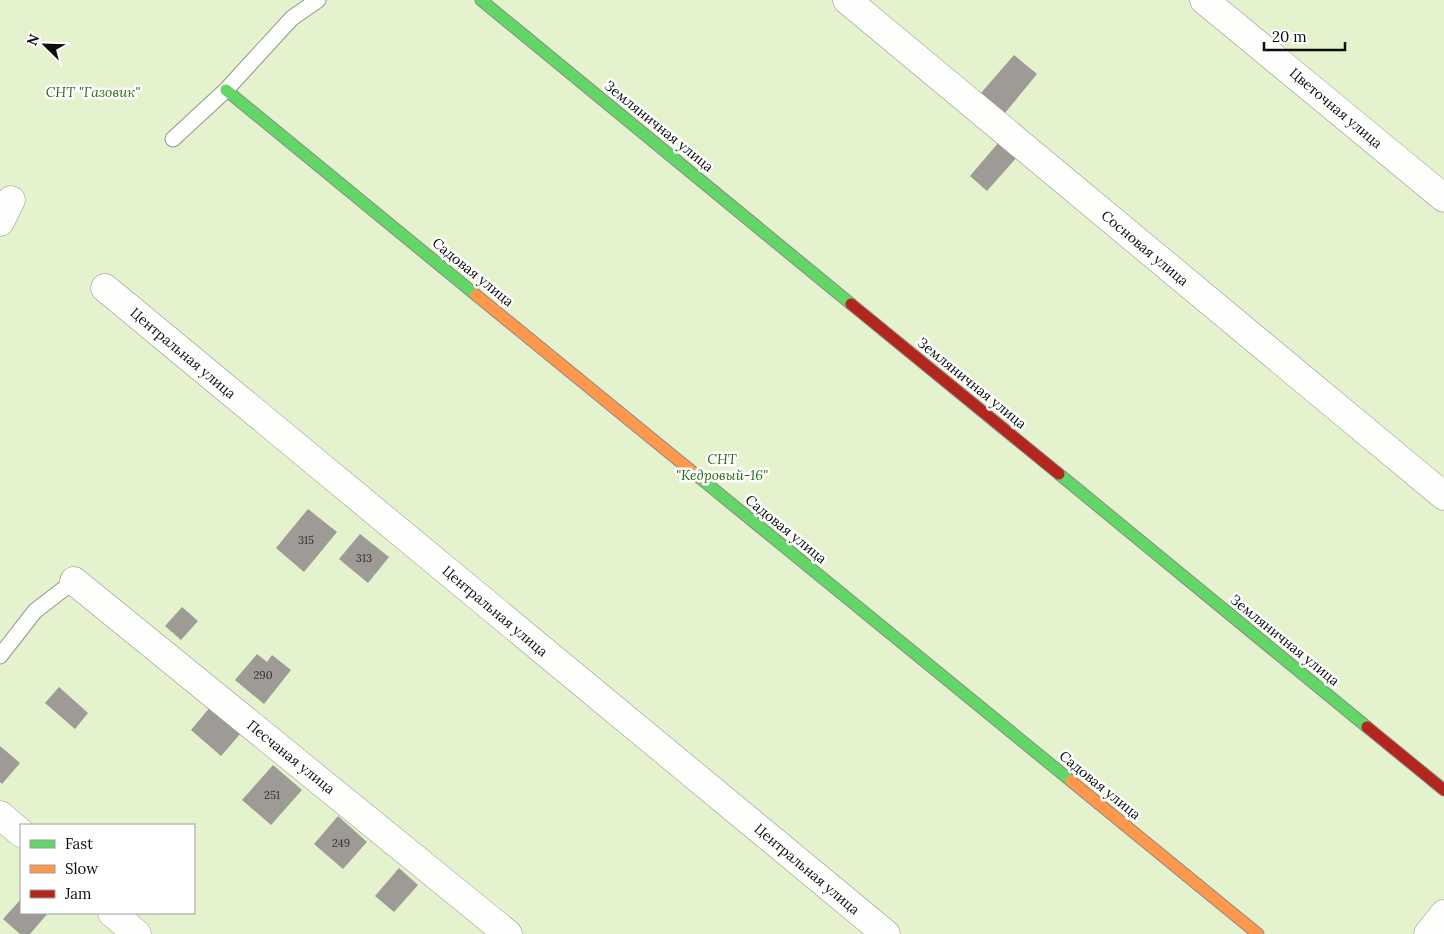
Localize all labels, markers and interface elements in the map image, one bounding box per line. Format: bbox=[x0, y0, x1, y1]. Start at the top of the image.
north arrow bbox=[20, 20, 70, 70]
scale bar bbox=[1264, 20, 1345, 52]
text: 20 m bbox=[1272, 27, 1307, 46]
text: N bbox=[23, 31, 44, 48]
street label: Цветочная улица bbox=[1286, 64, 1386, 152]
street label: Земляничная улица bbox=[601, 76, 717, 176]
park label: СНТ "Газовик" bbox=[46, 83, 140, 101]
street label: Сосновая улица bbox=[1098, 206, 1192, 290]
street label: Садовая улица bbox=[429, 234, 517, 310]
street label: Центральная улица bbox=[127, 304, 239, 402]
street label: Земляничная улица bbox=[914, 333, 1030, 433]
park label: СНТ "Кедровый-16" bbox=[676, 450, 768, 484]
street label: Садовая улица bbox=[742, 491, 830, 567]
house number: 315 bbox=[298, 533, 314, 547]
house number: 313 bbox=[356, 551, 372, 565]
street label: Центральная улица bbox=[439, 562, 551, 660]
street label: Земляничная улица bbox=[1227, 590, 1343, 690]
house number: 290 bbox=[253, 668, 273, 682]
street label: Песчаная улица bbox=[243, 716, 339, 798]
street label: Садовая улица bbox=[1056, 747, 1144, 823]
house number: 251 bbox=[264, 788, 280, 802]
street label: Центральная улица bbox=[751, 820, 863, 918]
legend bbox=[20, 824, 195, 914]
text: Fast bbox=[65, 834, 93, 853]
house number: 249 bbox=[332, 836, 350, 850]
text: Slow bbox=[65, 859, 98, 878]
text: Jam bbox=[64, 884, 92, 903]

